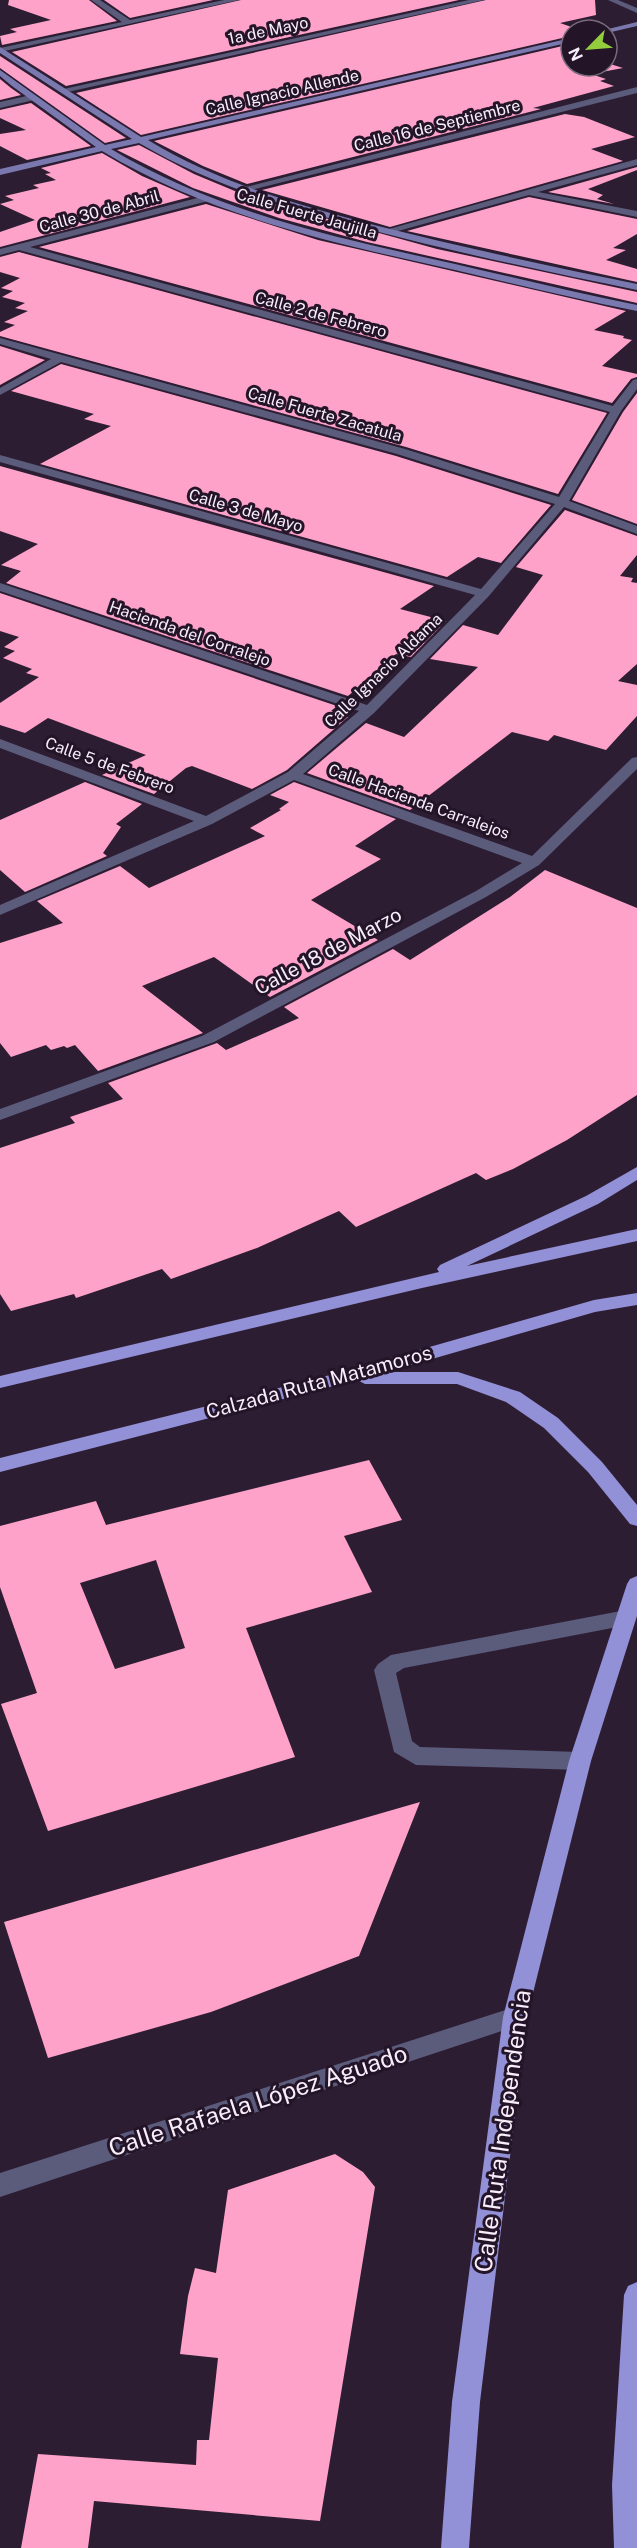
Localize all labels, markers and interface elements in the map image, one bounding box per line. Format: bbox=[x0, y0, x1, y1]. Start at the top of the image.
street label: 1a de Mayo bbox=[226, 13, 310, 48]
north arrow bbox=[559, 18, 619, 78]
text: N bbox=[565, 44, 587, 64]
street label: Calle Ignacio Allende bbox=[204, 66, 361, 119]
street label: Calle 16 de Septiembre bbox=[352, 96, 522, 155]
street label: Calle Fuerte Jaujilla bbox=[234, 184, 379, 243]
street label: Calle 30 de Abril bbox=[37, 186, 161, 237]
street label: Calle 2 de Febrero bbox=[253, 288, 389, 341]
street label: Calle Fuerte Zacatula bbox=[246, 383, 404, 446]
street label: Calle 3 de Mayo bbox=[187, 485, 305, 536]
street label: Hacienda del Corralejo bbox=[107, 597, 273, 670]
street label: Calle Ignacio Aldama bbox=[321, 609, 446, 731]
street label: Calle 5 de Febrero bbox=[43, 733, 177, 798]
street label: Calle Hacienda Carralejos bbox=[326, 760, 512, 843]
street label: Calle 18 de Marzo bbox=[250, 902, 406, 1000]
street label: Calzada Ruta Matamoros bbox=[203, 1340, 435, 1424]
street label: Calle Ruta Independencia bbox=[468, 1988, 536, 2274]
street label: Calle Rafaela López Aguado bbox=[105, 2038, 411, 2162]

